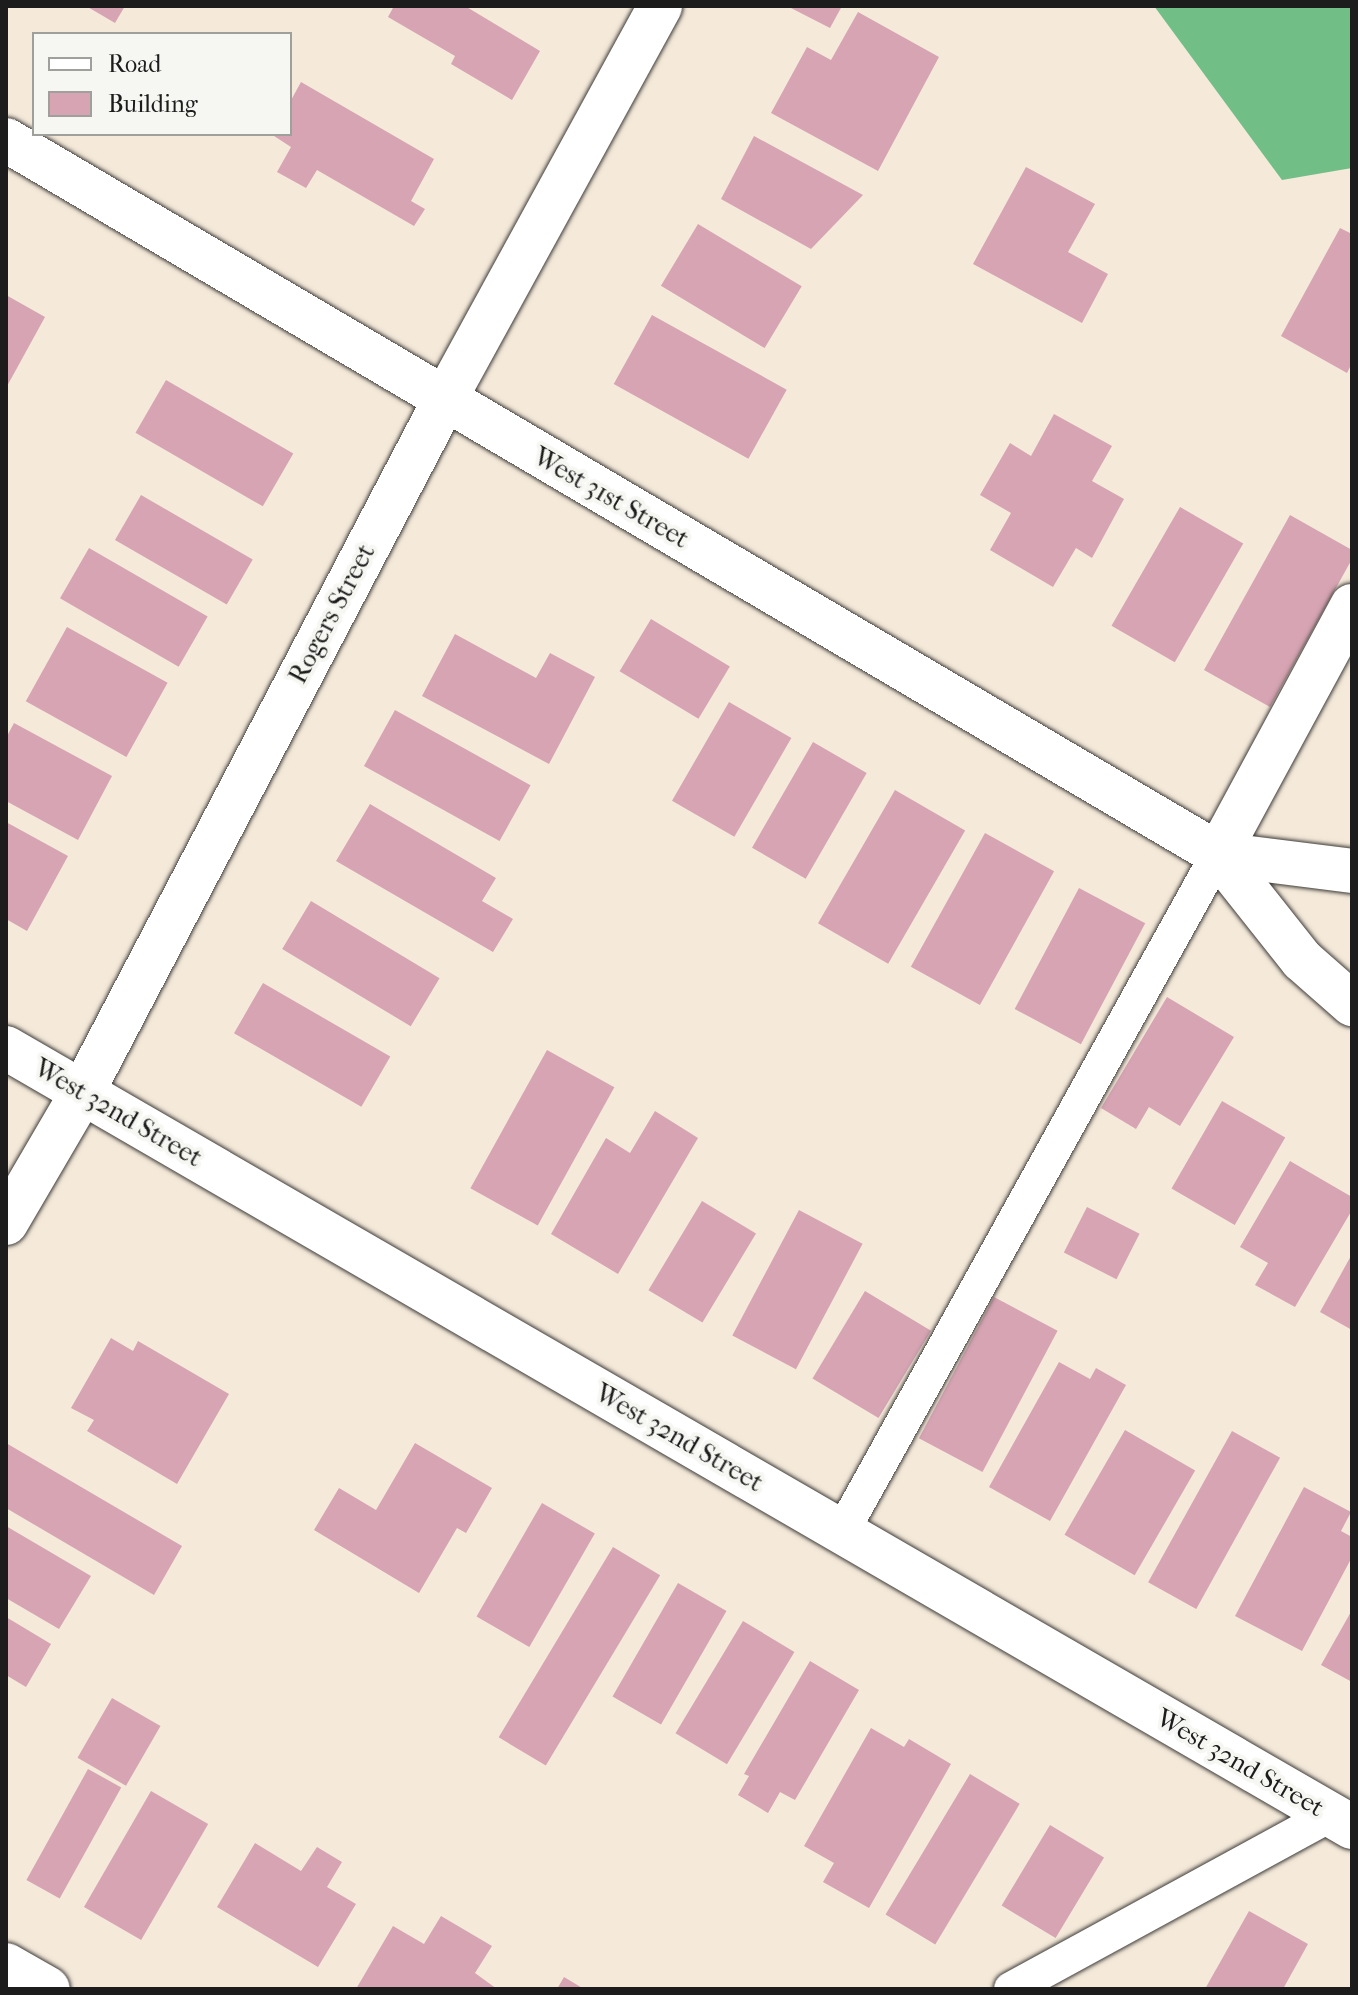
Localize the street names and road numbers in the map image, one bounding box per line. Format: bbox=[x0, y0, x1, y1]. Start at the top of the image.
street label: West 31st Street bbox=[528, 441, 694, 555]
street label: Rogers Street bbox=[282, 539, 382, 689]
street label: West 32nd Street bbox=[29, 1052, 207, 1174]
street label: West 32nd Street bbox=[590, 1377, 768, 1499]
street label: West 32nd Street bbox=[1151, 1702, 1329, 1824]

